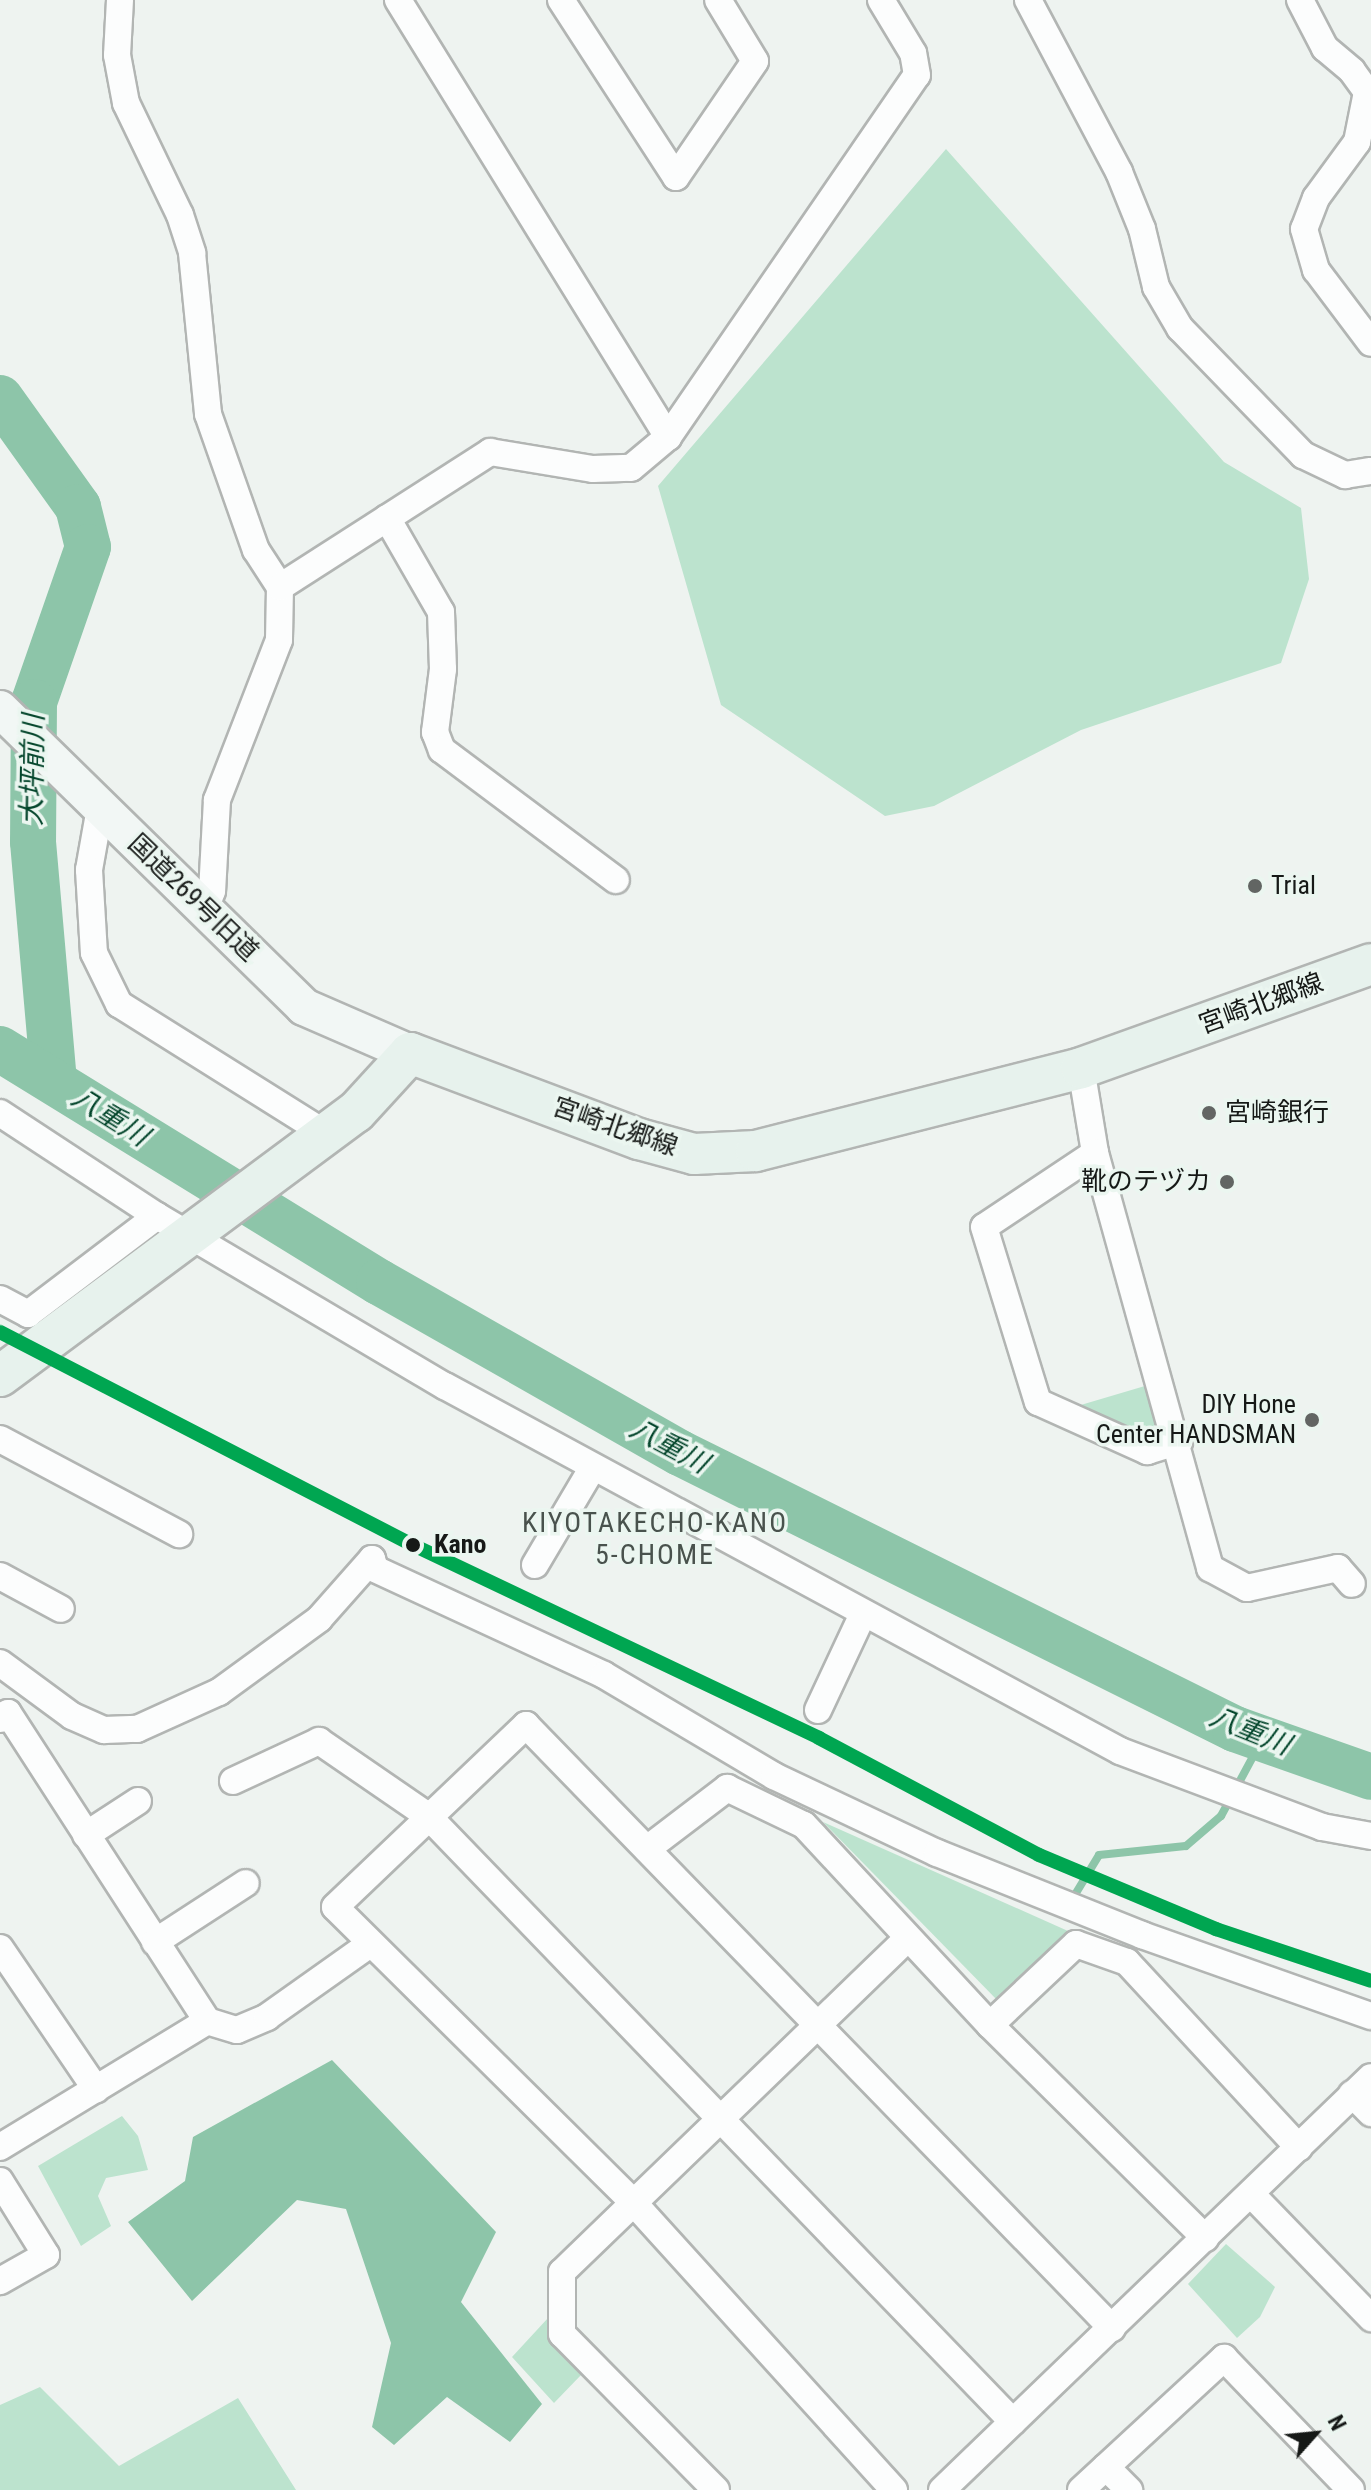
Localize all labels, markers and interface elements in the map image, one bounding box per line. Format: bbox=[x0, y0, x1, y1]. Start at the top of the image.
water label: 大坪前川 bbox=[15, 714, 51, 826]
street label: 国道269号旧道 bbox=[122, 828, 264, 968]
place label: Trial bbox=[1271, 870, 1316, 902]
marker: Trial bbox=[1246, 877, 1264, 895]
street label: 宮崎北郷線 bbox=[1195, 967, 1327, 1041]
water label: 八重川 bbox=[65, 1080, 155, 1154]
street label: 宮崎北郷線 bbox=[548, 1091, 682, 1163]
place label: 宮崎銀行 bbox=[1225, 1097, 1329, 1129]
marker: 宮崎銀行 bbox=[1200, 1104, 1218, 1122]
place label: 靴のテヅカ bbox=[1081, 1166, 1211, 1198]
marker: 靴のテヅカ bbox=[1218, 1173, 1236, 1191]
place label: DIY Hone Center HANDSMAN bbox=[1096, 1389, 1296, 1450]
water label: 八重川 bbox=[624, 1411, 714, 1481]
marker: DIY Hone Center HANDSMAN bbox=[1303, 1411, 1321, 1429]
district label: KIYOTAKECHO-KANO 5-CHOME bbox=[522, 1506, 788, 1572]
place label: Kano bbox=[434, 1529, 486, 1561]
marker: Kano bbox=[399, 1531, 427, 1559]
water label: 八重川 bbox=[1205, 1700, 1295, 1762]
north arrow bbox=[1275, 2394, 1355, 2474]
text: N bbox=[1323, 2411, 1351, 2435]

